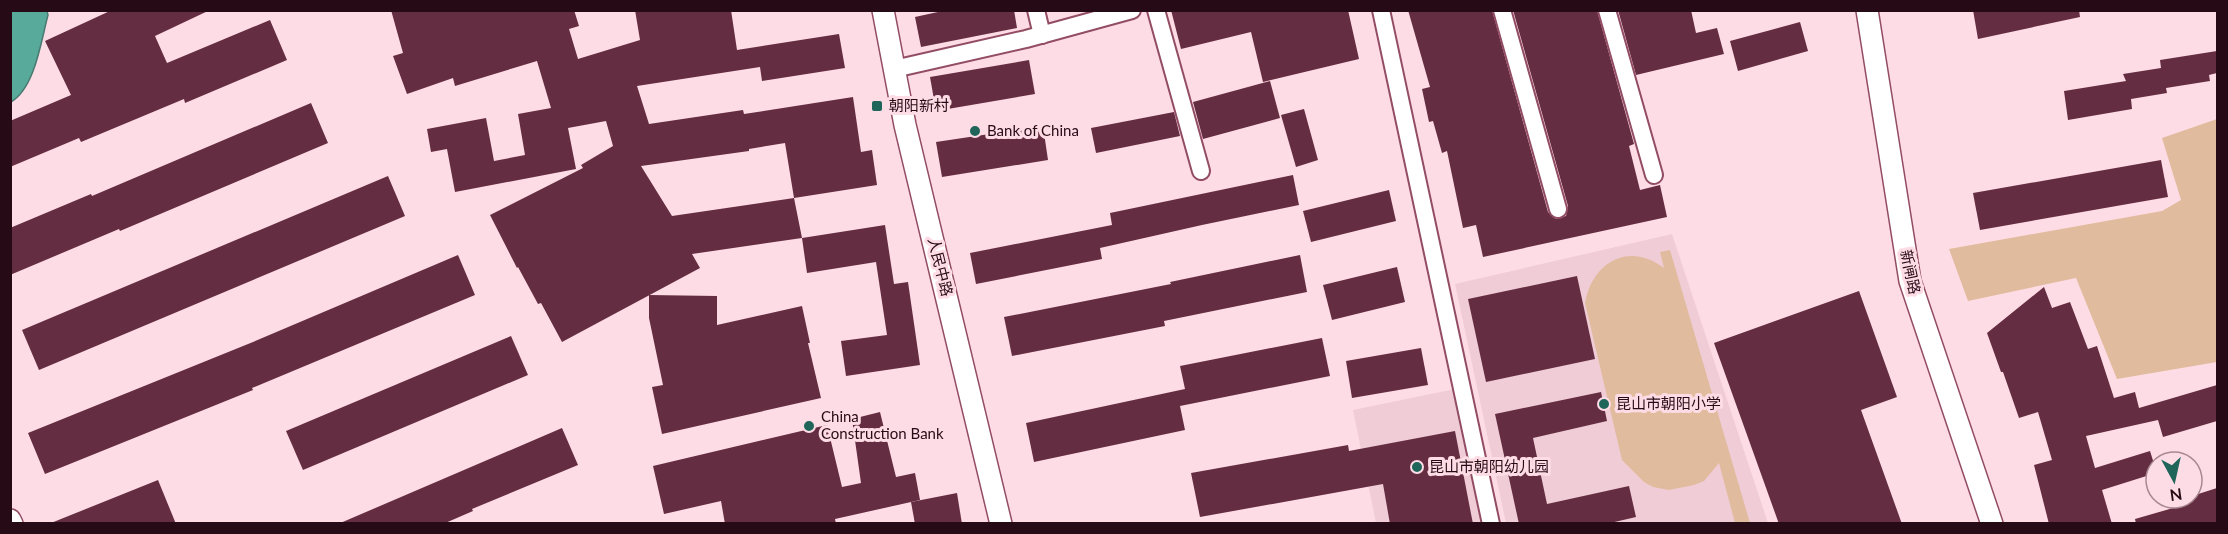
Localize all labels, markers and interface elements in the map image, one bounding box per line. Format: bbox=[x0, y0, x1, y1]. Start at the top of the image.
place label: 朝阳新村 bbox=[889, 96, 949, 114]
marker: 朝阳新村 bbox=[870, 99, 884, 113]
place label: Bank of China bbox=[987, 121, 1079, 139]
marker: Bank of China bbox=[968, 124, 982, 138]
street label: 人民中路 bbox=[925, 235, 957, 298]
street label: 新闸路 bbox=[1897, 248, 1924, 296]
place label: 昆山市朝阳小学 bbox=[1616, 394, 1721, 412]
marker: 昆山市朝阳小学 bbox=[1597, 397, 1611, 411]
place label: China Construction Bank bbox=[821, 407, 944, 442]
marker: China Construction Bank bbox=[802, 419, 816, 433]
north arrow bbox=[2144, 450, 2204, 510]
place label: 昆山市朝阳幼儿园 bbox=[1429, 457, 1549, 475]
marker: 昆山市朝阳幼儿园 bbox=[1410, 460, 1424, 474]
text: N bbox=[2169, 485, 2184, 506]

